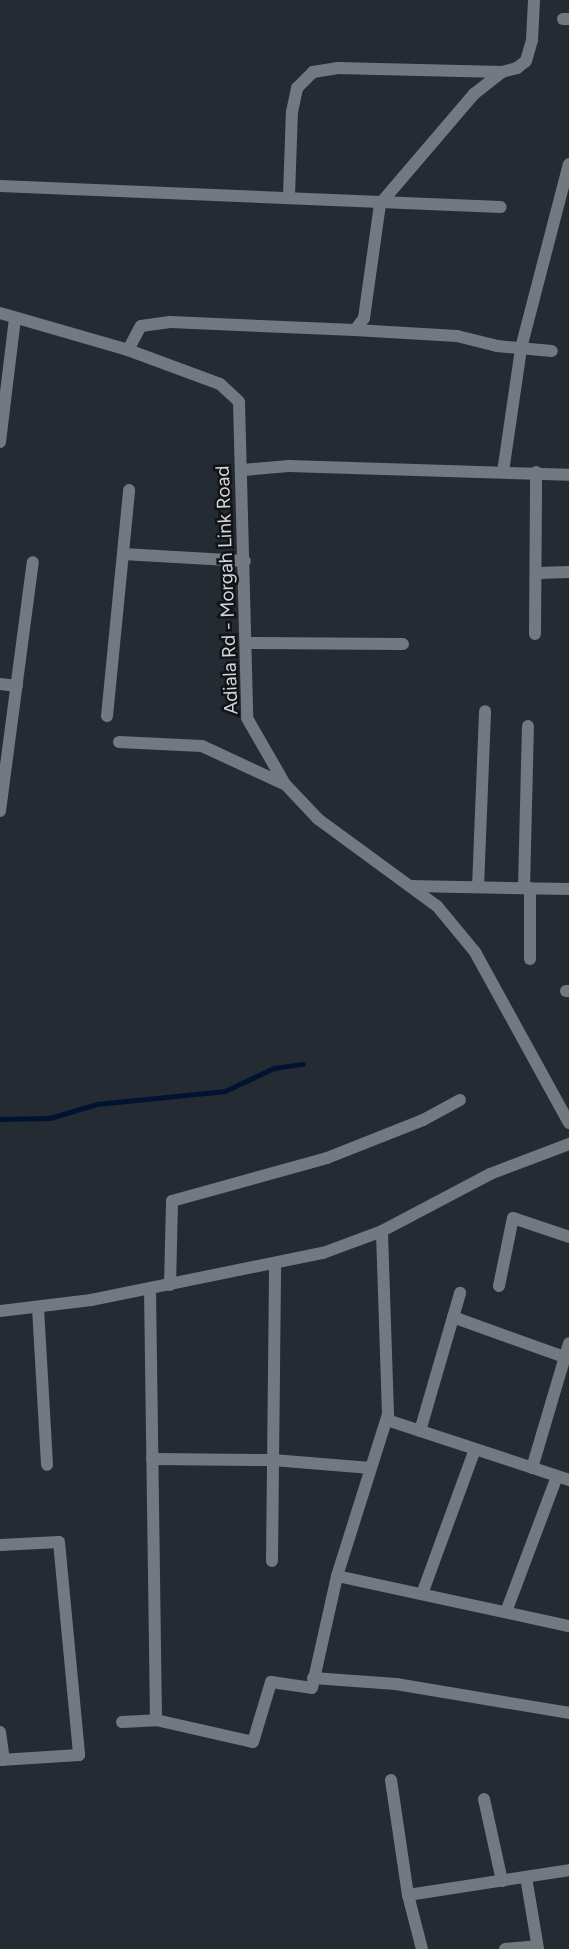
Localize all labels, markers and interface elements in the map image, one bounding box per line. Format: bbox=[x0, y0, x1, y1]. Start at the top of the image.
street label: Adiala Rd - Morgah Link Road bbox=[211, 465, 243, 715]

